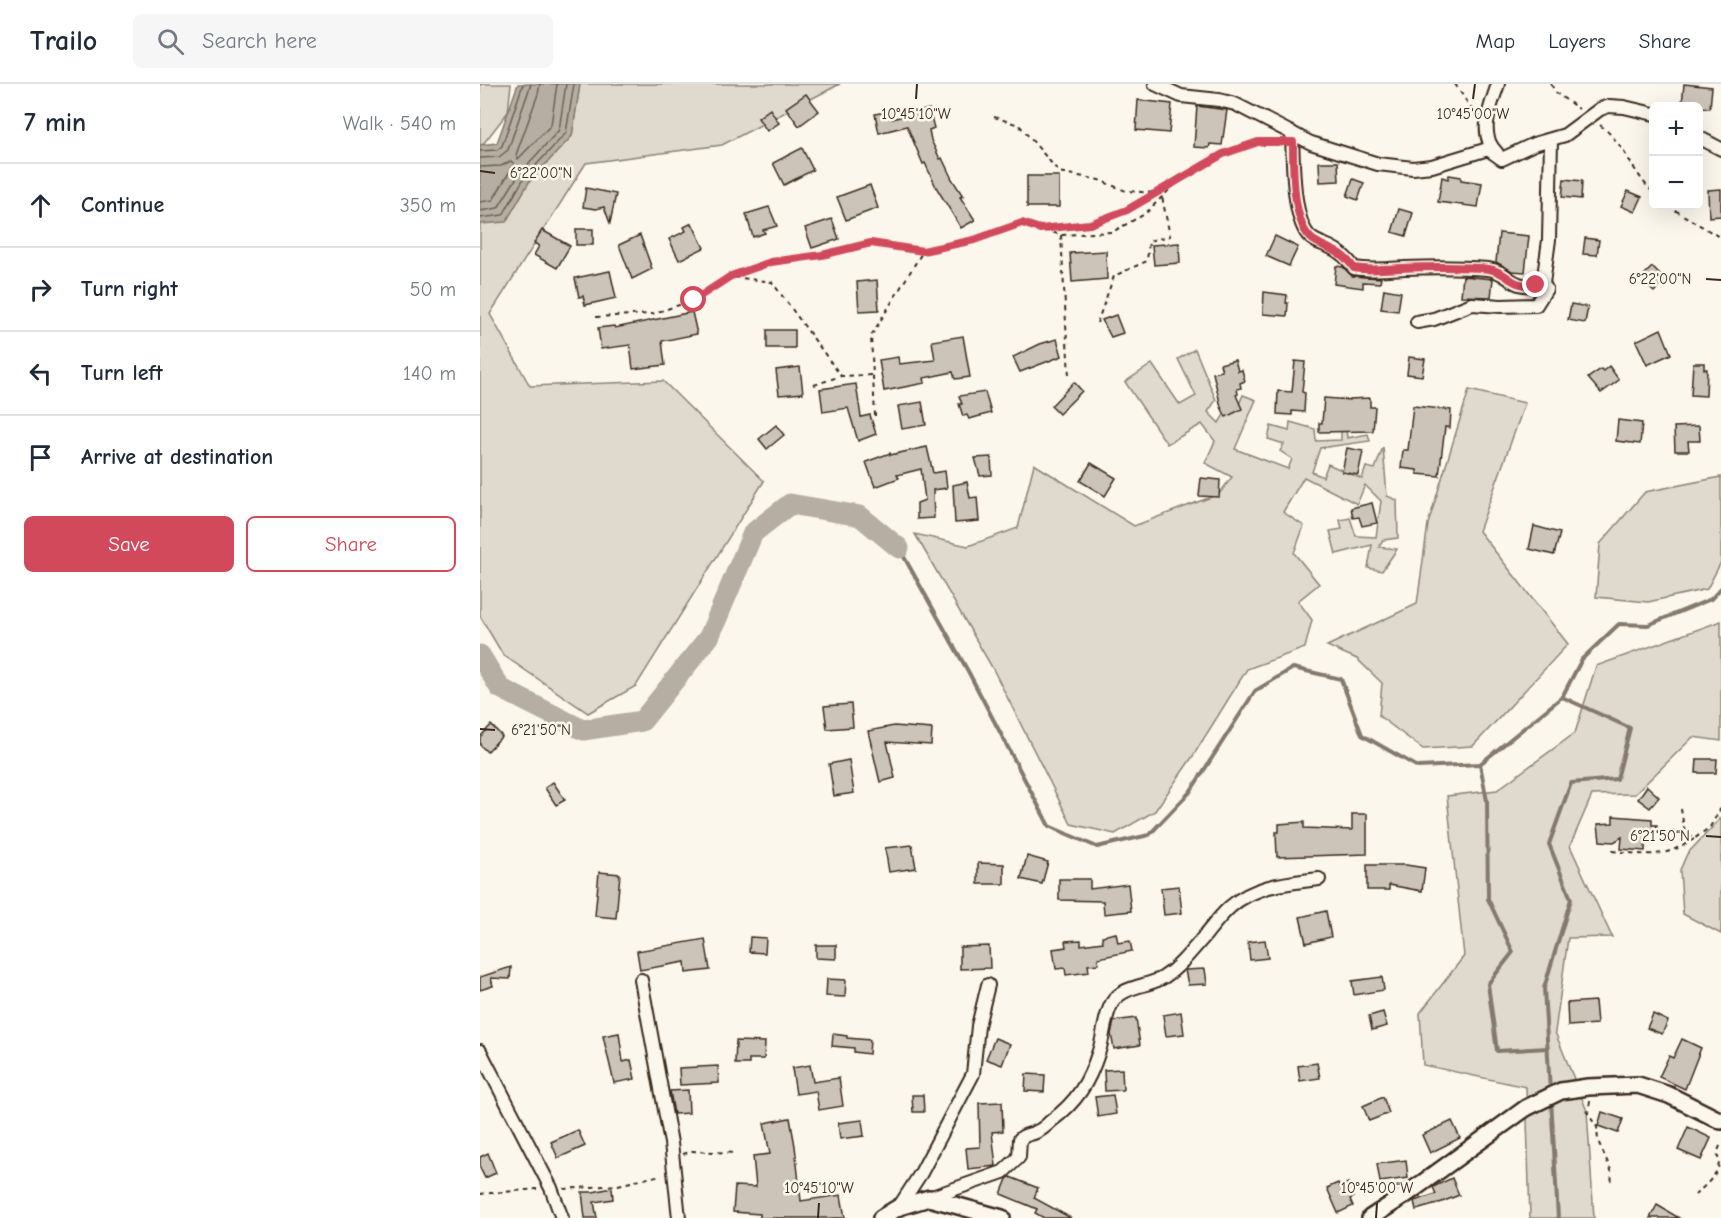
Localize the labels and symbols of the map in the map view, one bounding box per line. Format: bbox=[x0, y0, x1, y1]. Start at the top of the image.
text: 10°45'10"W bbox=[881, 105, 951, 123]
text: 10°45'00"W bbox=[1437, 105, 1509, 123]
text: 6°22'00"N bbox=[510, 164, 572, 182]
text: 6°22'00"N bbox=[1629, 270, 1691, 288]
route end bbox=[1522, 271, 1548, 297]
route start bbox=[680, 286, 706, 312]
text: 6°21'50"N bbox=[511, 721, 571, 739]
text: 6°21'50"N bbox=[1630, 827, 1690, 845]
text: 10°45'10"W bbox=[784, 1179, 854, 1197]
text: 10°45'00"W bbox=[1341, 1179, 1413, 1197]

